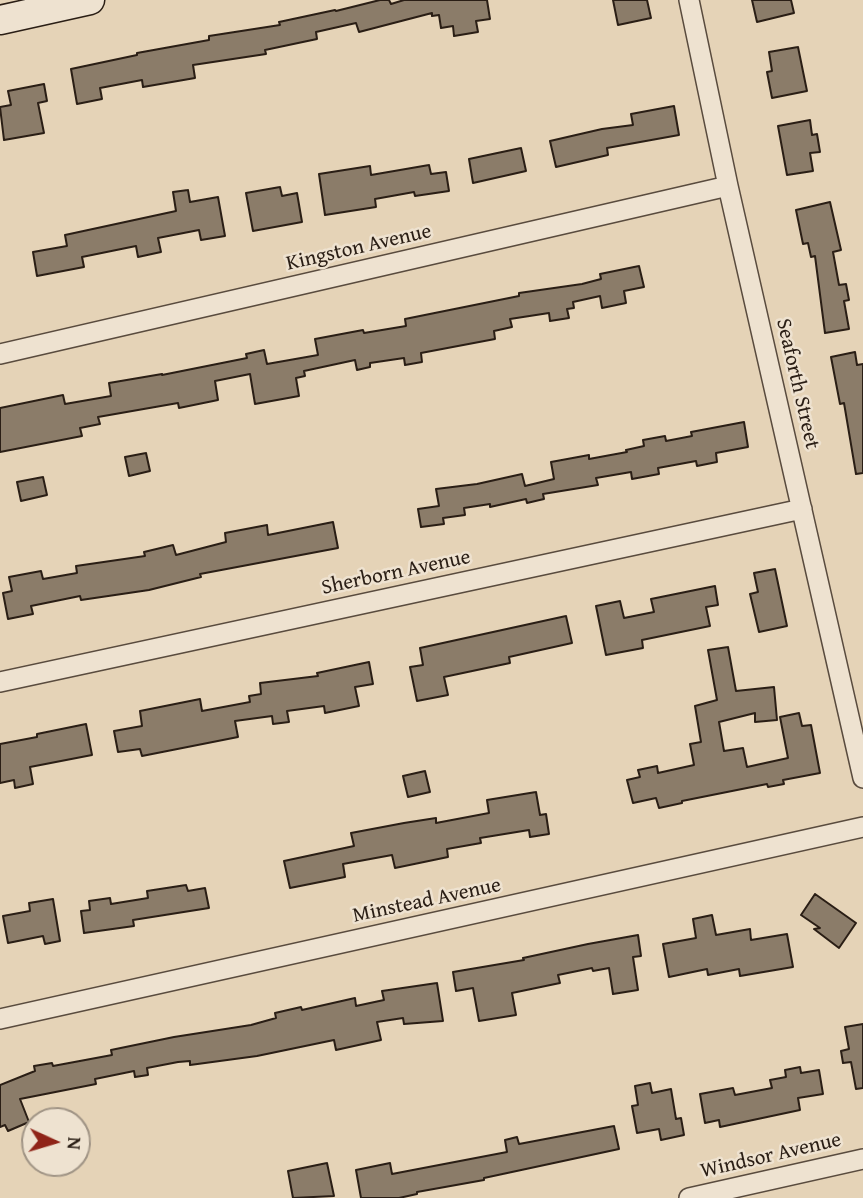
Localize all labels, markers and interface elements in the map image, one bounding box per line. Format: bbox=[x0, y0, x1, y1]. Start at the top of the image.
street label: Kingston Avenue bbox=[284, 219, 434, 277]
street label: Seaforth Street bbox=[770, 316, 824, 452]
street label: Sherborn Avenue bbox=[319, 545, 473, 601]
street label: Minstead Avenue bbox=[351, 873, 503, 929]
north arrow bbox=[21, 1107, 91, 1177]
street label: Windsor Avenue bbox=[698, 1128, 844, 1184]
text: N bbox=[61, 1136, 89, 1151]

